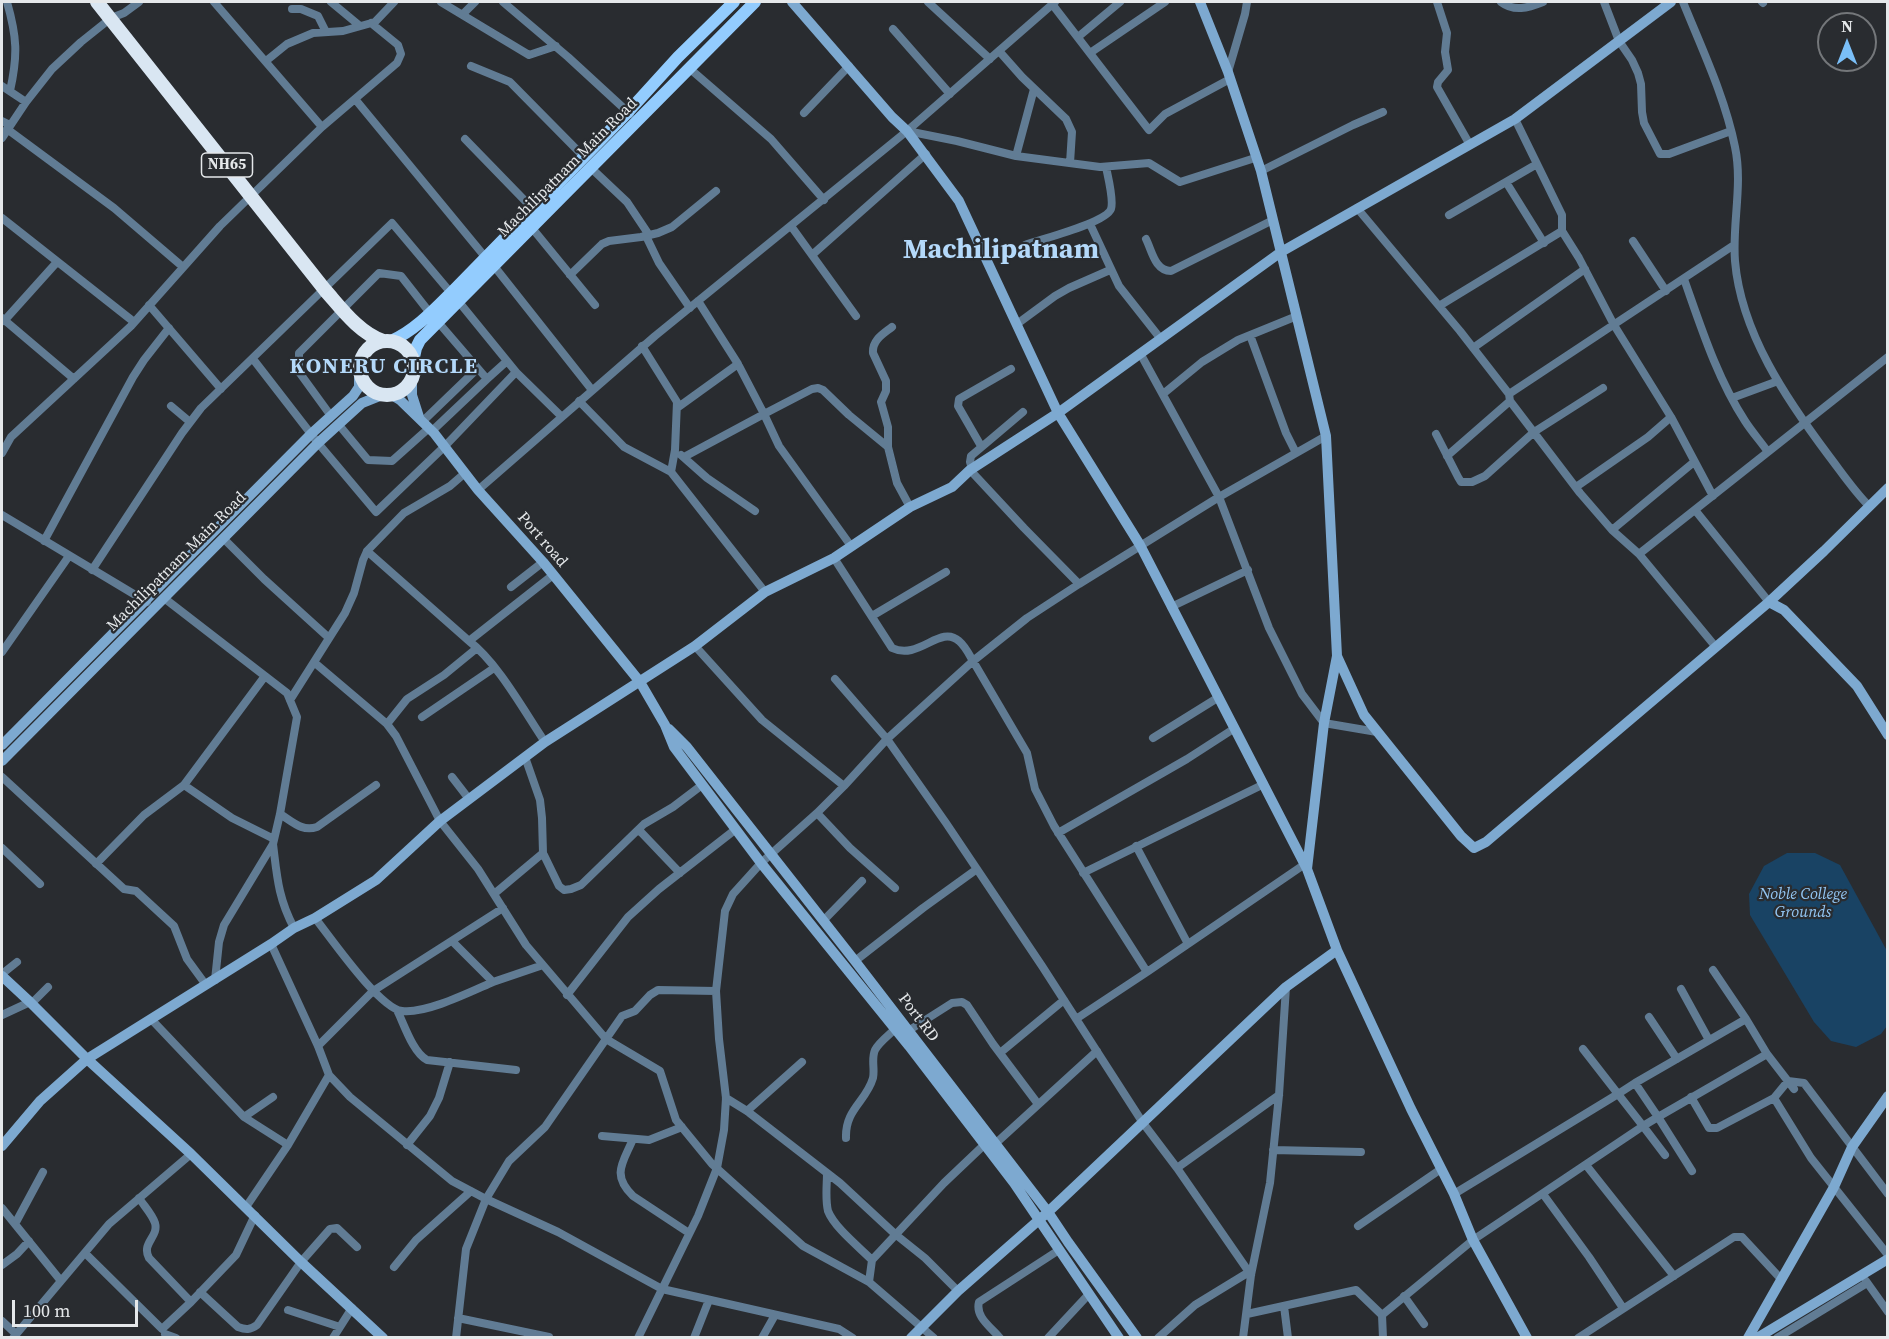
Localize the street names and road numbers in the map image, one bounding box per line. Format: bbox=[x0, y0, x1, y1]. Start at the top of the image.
street label: Machilipatnam Main Road bbox=[494, 94, 642, 242]
road number: NH65 bbox=[202, 153, 252, 177]
street label: Machilipatnam Main Road bbox=[103, 488, 251, 636]
street label: Port road bbox=[513, 509, 571, 571]
street label: Port RD bbox=[894, 990, 942, 1046]

